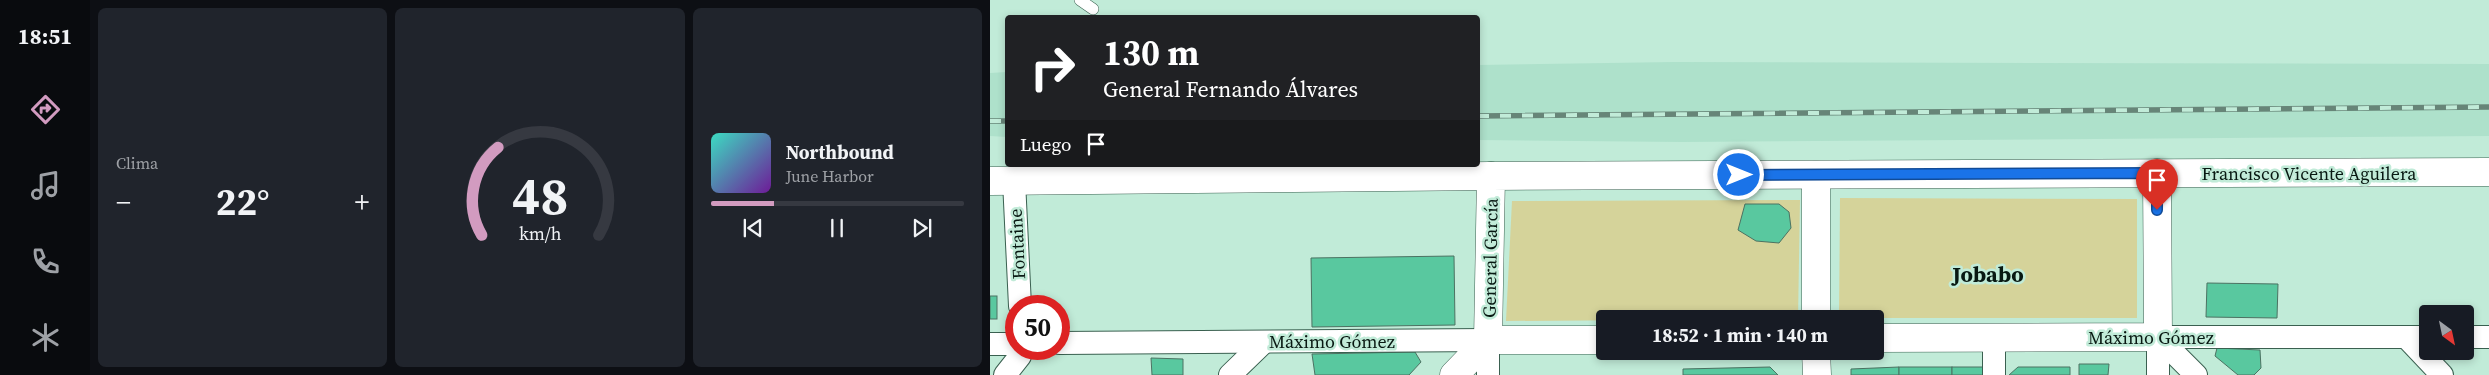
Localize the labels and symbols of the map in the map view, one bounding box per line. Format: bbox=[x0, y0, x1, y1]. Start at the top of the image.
position arrow bbox=[1712, 148, 1764, 200]
pin bbox=[2136, 159, 2178, 210]
street label: Francisco Vicente Aguilera bbox=[2202, 161, 2417, 186]
street label: General García bbox=[1476, 197, 1504, 318]
street label: Fontaine bbox=[1003, 208, 1031, 280]
district label: Jobabo bbox=[1950, 259, 2024, 289]
speed limit sign: 50 bbox=[1005, 295, 1070, 360]
north arrow bbox=[2419, 305, 2474, 360]
street label: Máximo Gómez bbox=[2088, 325, 2214, 350]
street label: Máximo Gómez bbox=[1269, 329, 1395, 354]

